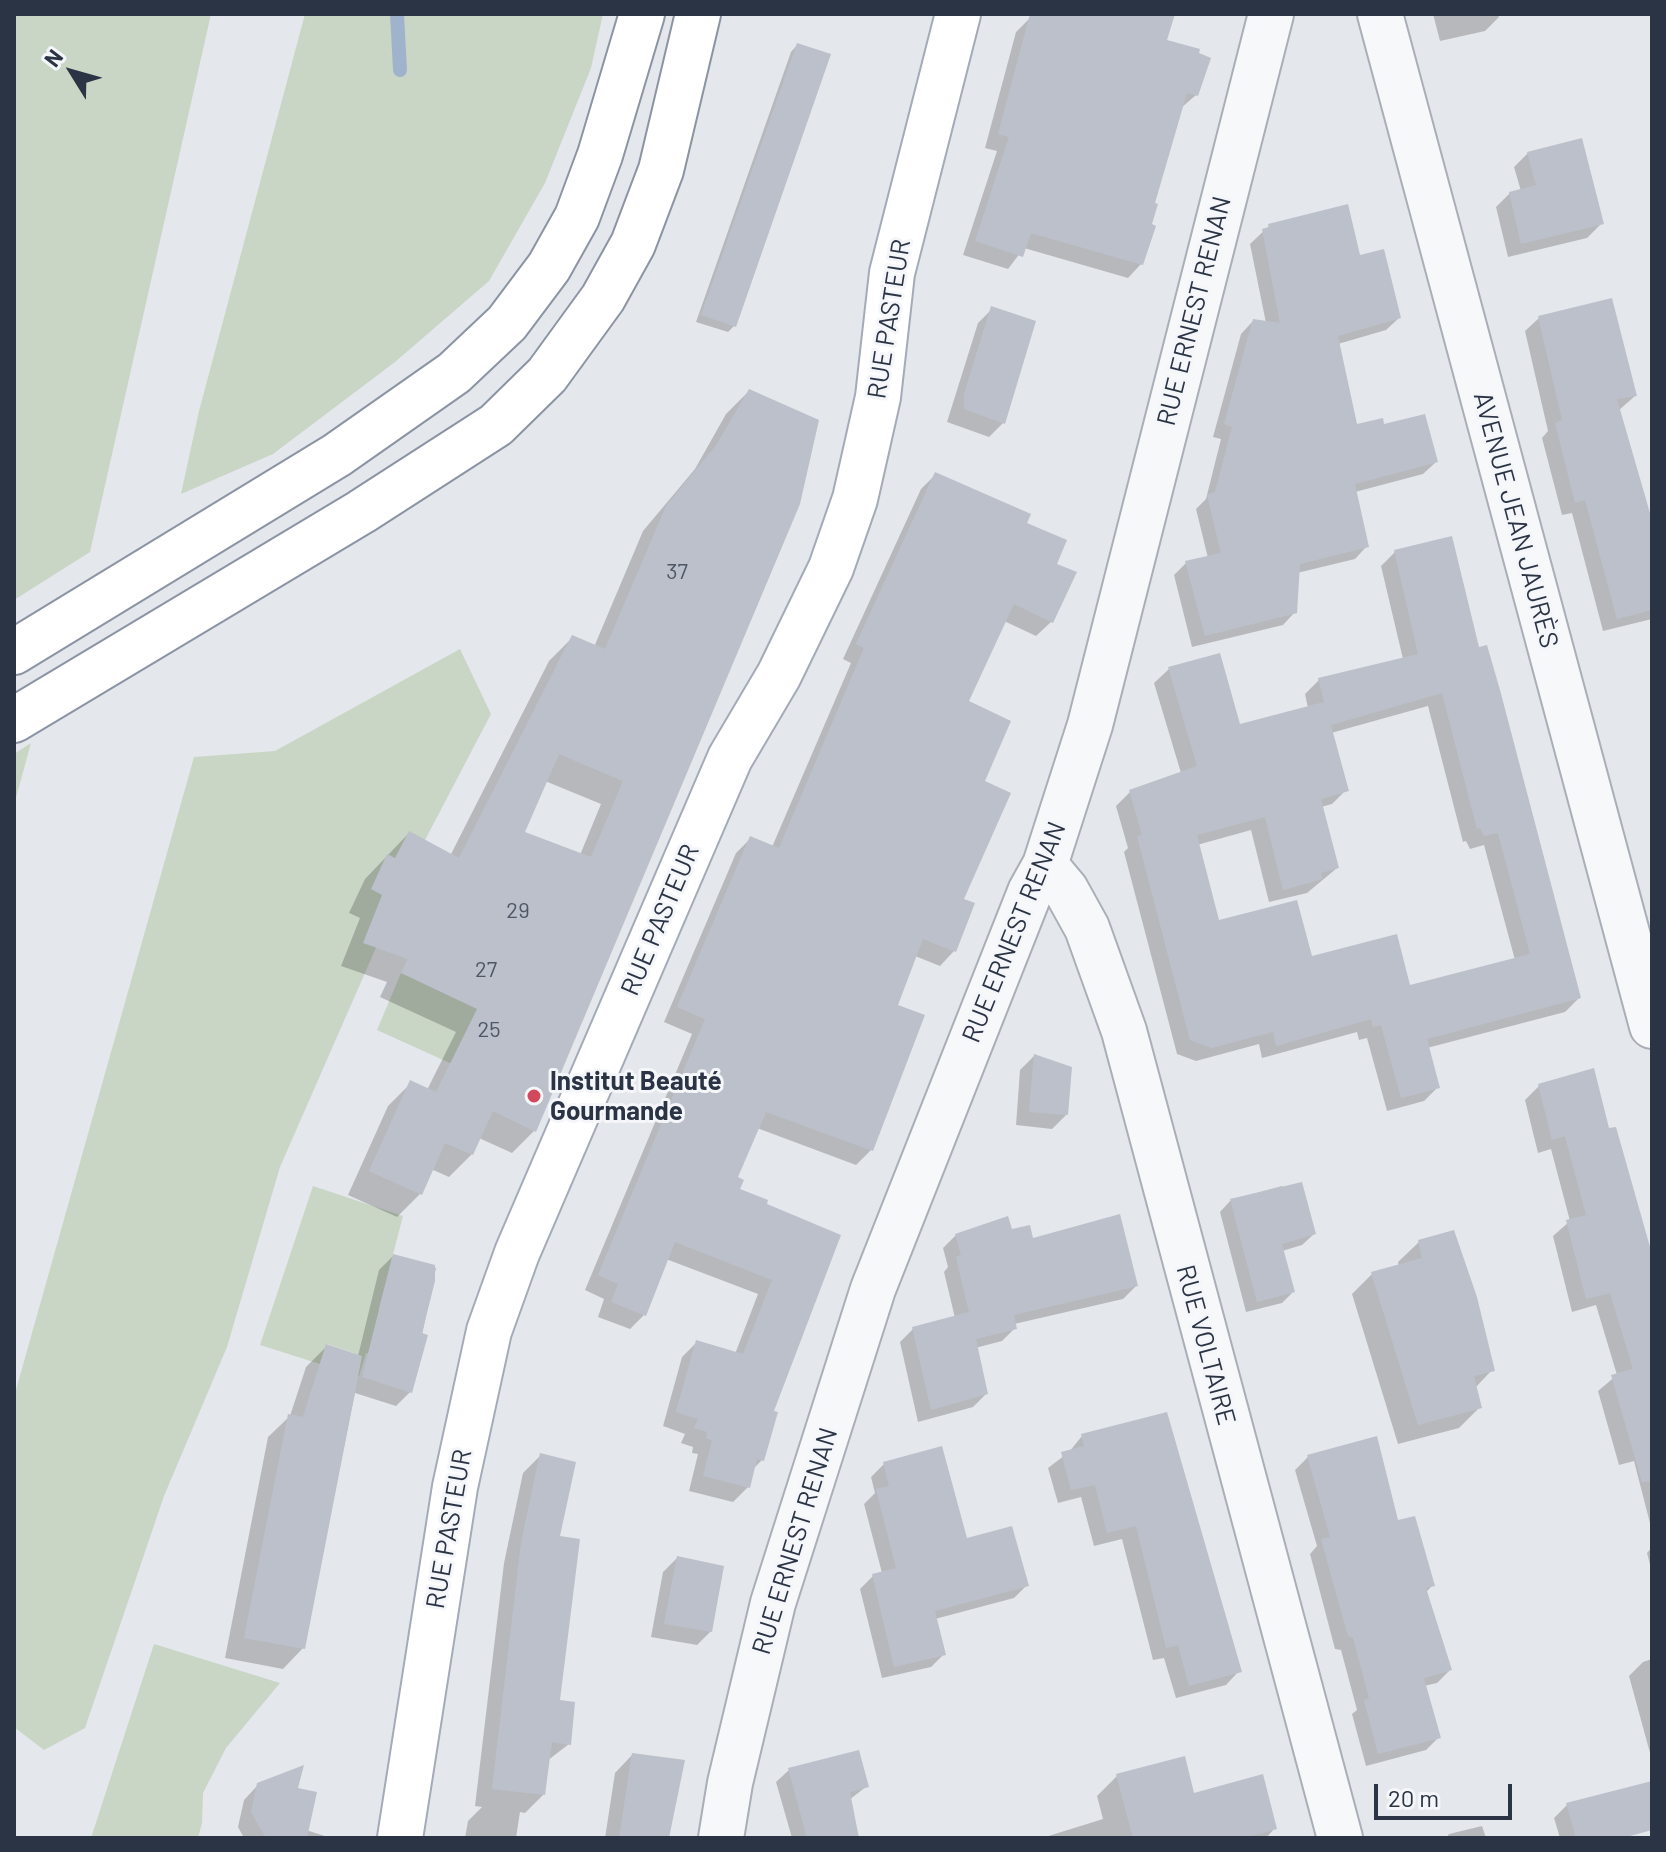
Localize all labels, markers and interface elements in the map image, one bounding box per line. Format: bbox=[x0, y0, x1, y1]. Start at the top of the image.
north arrow bbox=[32, 32, 112, 112]
text: N bbox=[38, 44, 68, 71]
street label: RUE ERNEST RENAN bbox=[1150, 193, 1238, 429]
street label: RUE PASTEUR bbox=[861, 237, 917, 401]
street label: AVENUE JEAN JAURÈS bbox=[1467, 388, 1565, 652]
house number: 37 bbox=[666, 559, 688, 585]
street label: RUE ERNEST RENAN bbox=[955, 817, 1073, 1047]
street label: RUE PASTEUR bbox=[614, 840, 706, 1000]
house number: 29 bbox=[506, 898, 530, 924]
house number: 27 bbox=[475, 957, 497, 983]
house number: 25 bbox=[477, 1017, 501, 1043]
place label: Institut Beauté Gourmande bbox=[550, 1065, 722, 1126]
marker: Institut Beauté Gourmande bbox=[525, 1087, 543, 1105]
street label: RUE VOLTAIRE bbox=[1170, 1262, 1242, 1428]
street label: RUE ERNEST RENAN bbox=[746, 1424, 844, 1658]
street label: RUE PASTEUR bbox=[420, 1447, 478, 1611]
scale bar bbox=[1378, 1768, 1516, 1818]
text: 20 m bbox=[1388, 1783, 1439, 1812]

